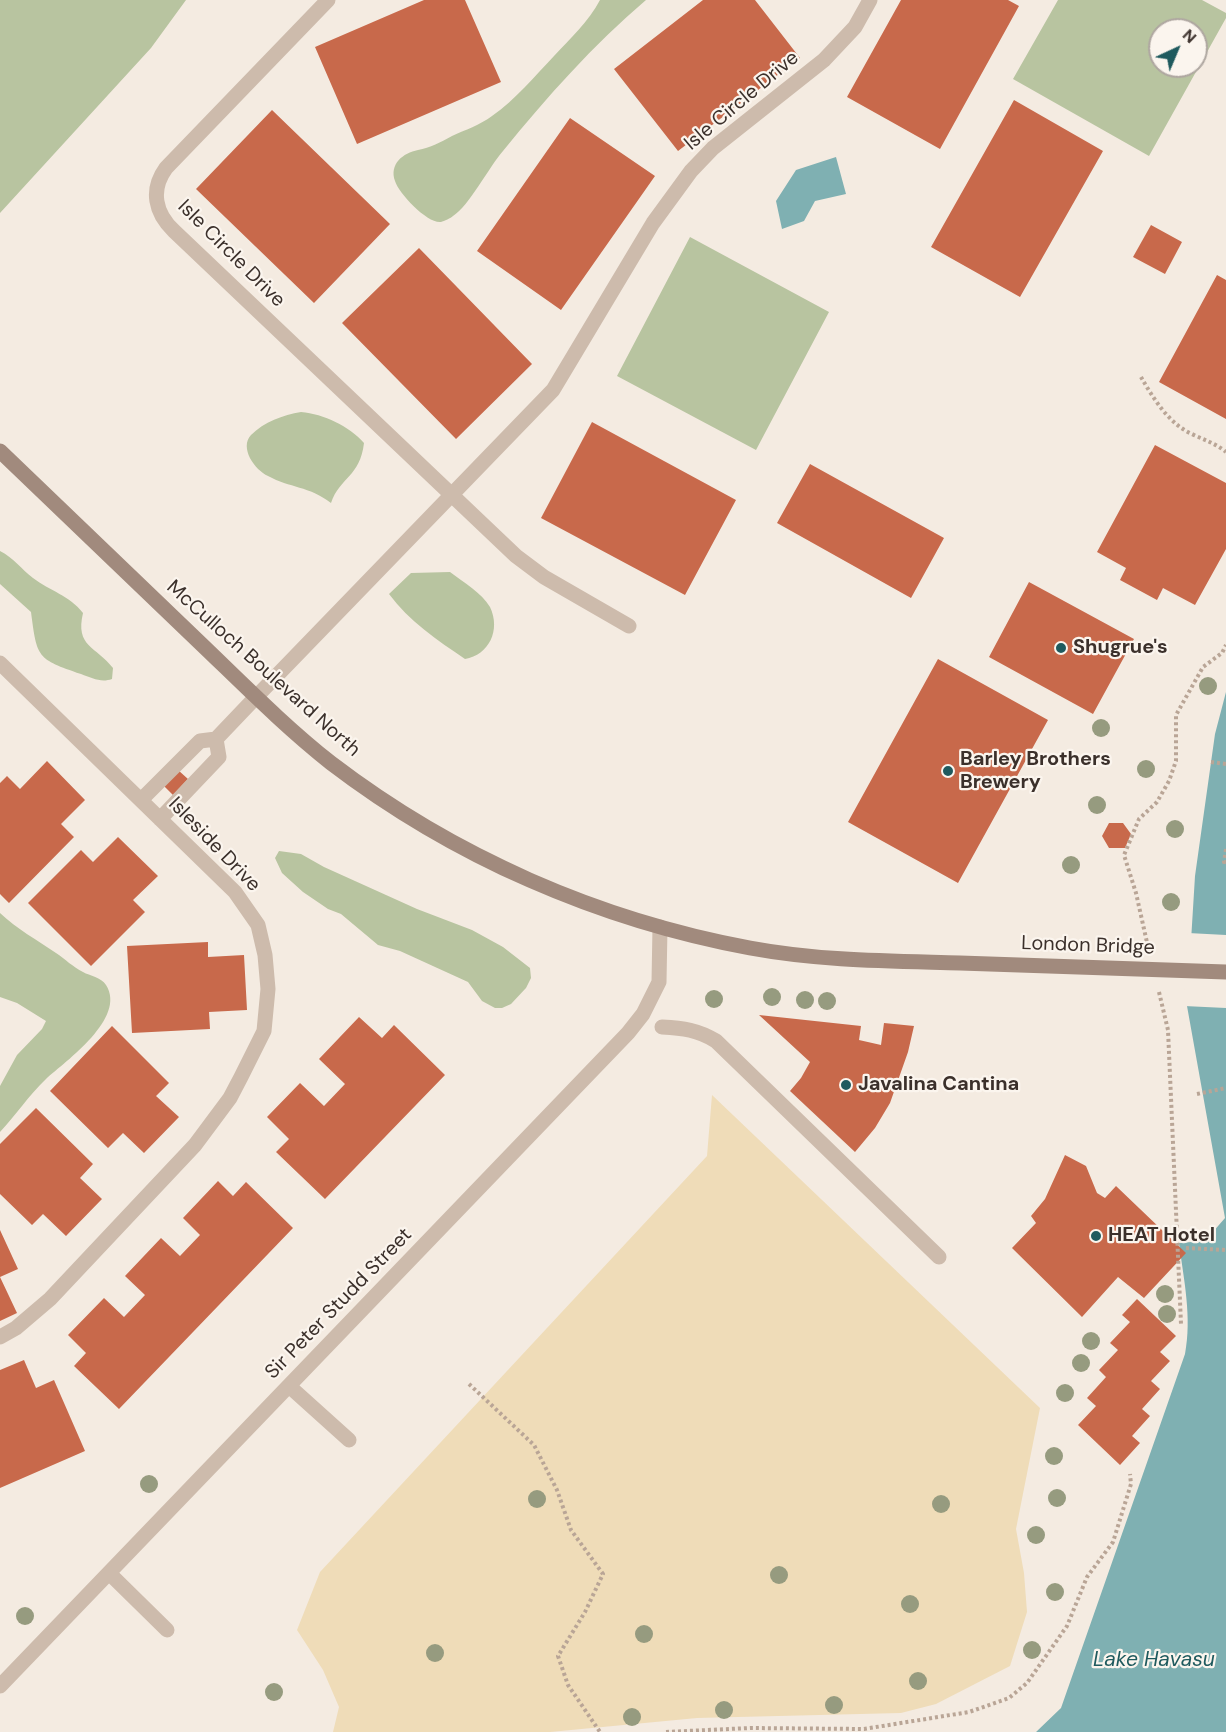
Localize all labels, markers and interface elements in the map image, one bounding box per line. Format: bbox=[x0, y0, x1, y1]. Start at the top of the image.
north arrow bbox=[1148, 18, 1208, 78]
text: N bbox=[1178, 25, 1201, 48]
street label: Isle Circle Drive bbox=[680, 46, 804, 156]
street label: Isle Circle Drive bbox=[172, 195, 290, 313]
street label: McCulloch Boulevard North bbox=[161, 576, 365, 762]
place label: Shugrue's bbox=[1073, 636, 1168, 660]
marker: Shugrue's bbox=[1054, 641, 1068, 655]
place label: Barley Brothers Brewery bbox=[960, 748, 1111, 795]
marker: Barley Brothers Brewery bbox=[941, 764, 955, 778]
street label: Isleside Drive bbox=[163, 793, 265, 897]
street label: London Bridge bbox=[1021, 932, 1155, 960]
place label: Javalina Cantina bbox=[858, 1073, 1019, 1097]
marker: Javalina Cantina bbox=[839, 1078, 853, 1092]
street label: Sir Peter Studd Street bbox=[261, 1223, 417, 1385]
place label: HEAT Hotel bbox=[1108, 1224, 1215, 1248]
marker: HEAT Hotel bbox=[1089, 1229, 1103, 1243]
water label: Lake Havasu bbox=[1093, 1647, 1215, 1673]

